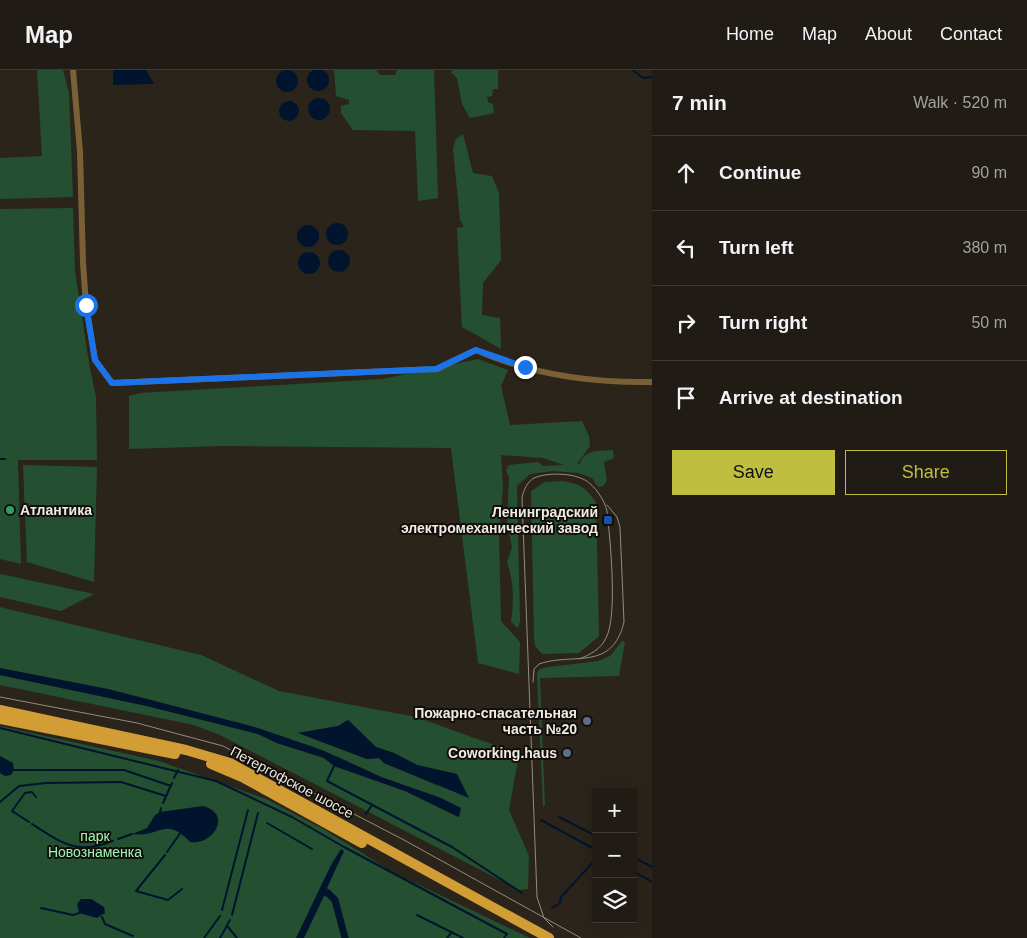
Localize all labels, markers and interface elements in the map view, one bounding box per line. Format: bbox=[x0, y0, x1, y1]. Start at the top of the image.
text: Map bbox=[25, 21, 73, 48]
text: Home bbox=[726, 24, 774, 44]
text: Map bbox=[802, 24, 837, 44]
text: About bbox=[865, 24, 912, 44]
text: Contact bbox=[940, 24, 1002, 44]
text: 7 min bbox=[672, 91, 727, 114]
text: Walk · 520 m bbox=[913, 94, 1007, 111]
icon: ahead bbox=[672, 159, 700, 187]
text: Continue bbox=[719, 162, 801, 183]
text: 90 m bbox=[971, 164, 1007, 181]
icon: left bbox=[672, 234, 700, 262]
text: Turn left bbox=[719, 237, 794, 258]
text: 380 m bbox=[963, 239, 1007, 256]
route start bbox=[75, 294, 98, 317]
icon: right bbox=[672, 309, 700, 337]
text: Turn right bbox=[719, 312, 807, 333]
text: 50 m bbox=[971, 314, 1007, 331]
route end bbox=[514, 356, 537, 379]
icon: arrive bbox=[672, 384, 700, 412]
text: Arrive at destination bbox=[719, 387, 903, 408]
button: Save bbox=[672, 450, 835, 495]
button: Share bbox=[845, 450, 1007, 495]
place label: Атлантика bbox=[20, 502, 92, 518]
marker: Атлантика bbox=[4, 504, 16, 516]
place label: Ленинградский электромеханический завод bbox=[401, 504, 598, 536]
marker: Ленинградский электромеханический завод bbox=[602, 514, 614, 526]
place label: Пожарно-спасательная часть №20 bbox=[414, 705, 577, 737]
marker: Пожарно-спасательная часть №20 bbox=[581, 715, 593, 727]
street label: Петергофское шоссе bbox=[228, 743, 356, 821]
place label: Coworking.haus bbox=[448, 745, 557, 761]
marker: Coworking.haus bbox=[561, 747, 573, 759]
map controls bbox=[592, 788, 637, 923]
button: + bbox=[592, 788, 637, 833]
park label: парк Новознаменка bbox=[48, 828, 142, 860]
button: − bbox=[592, 833, 637, 878]
button: layers bbox=[592, 878, 637, 923]

